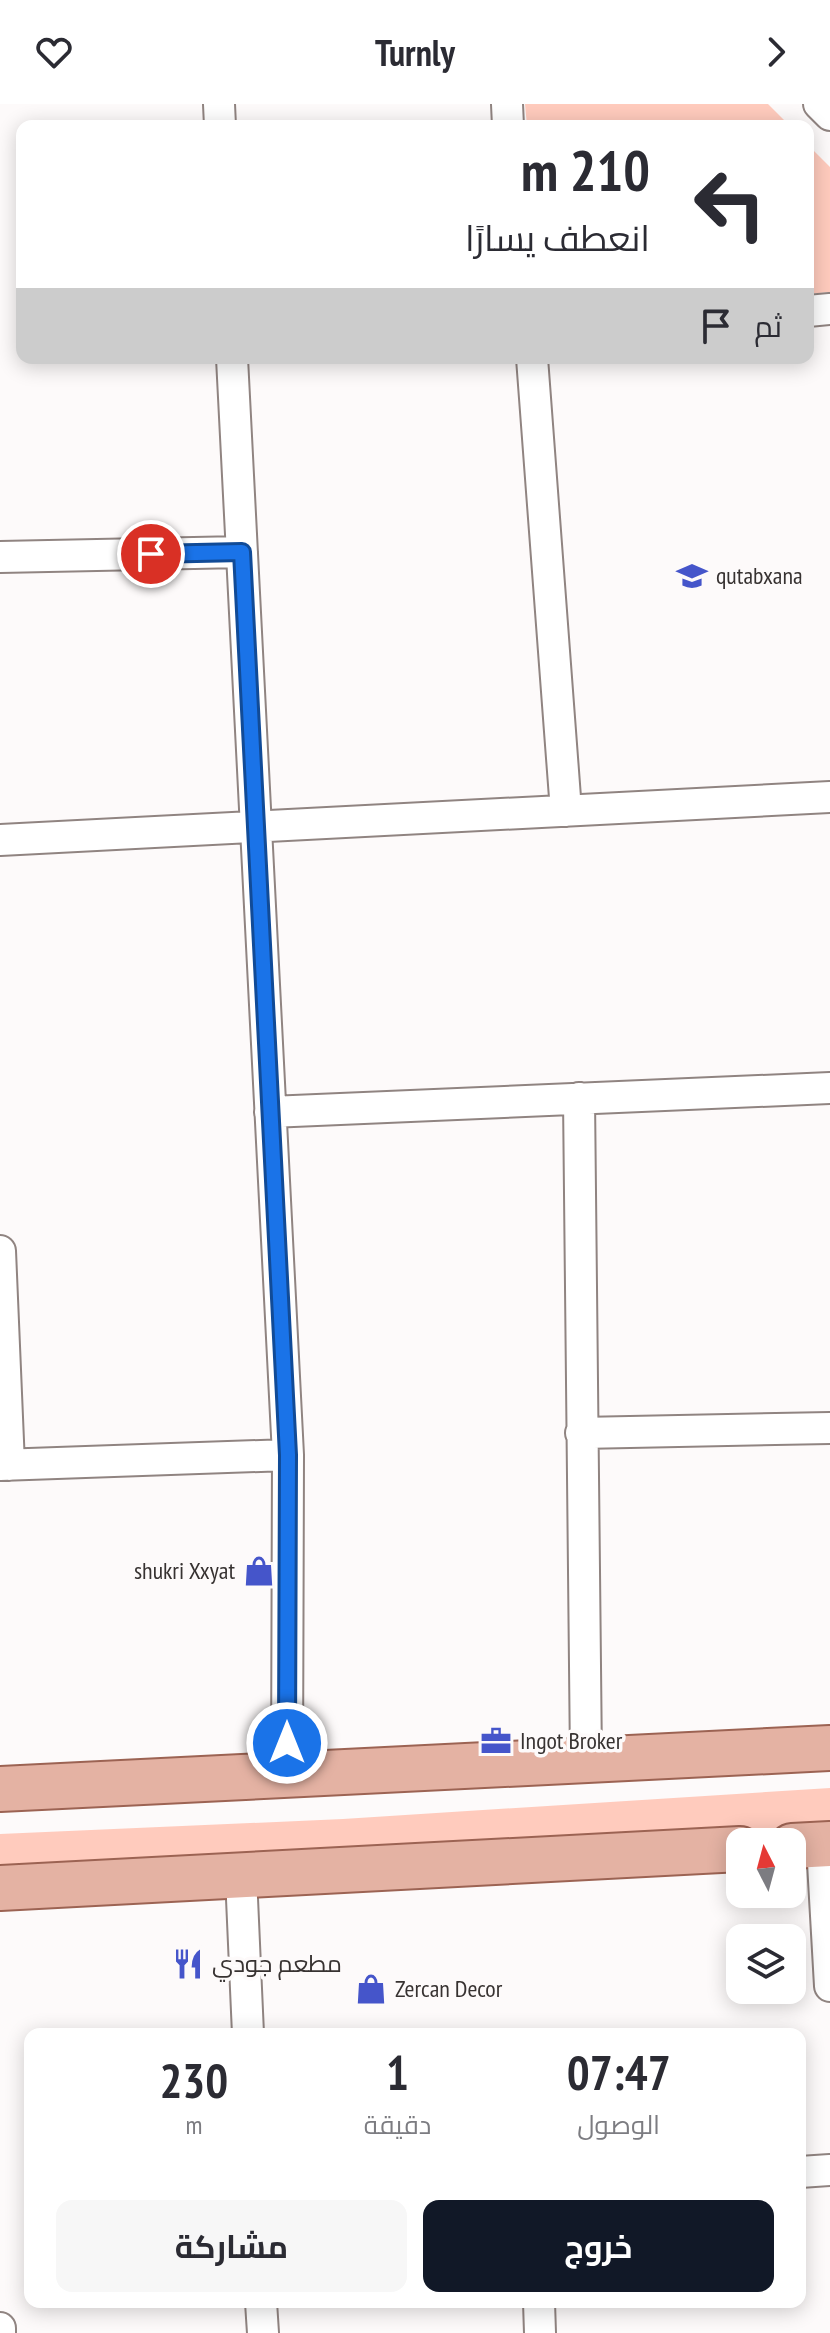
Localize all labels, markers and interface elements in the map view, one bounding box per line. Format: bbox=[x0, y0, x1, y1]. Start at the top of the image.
text: Turnly bbox=[375, 29, 455, 76]
icon: heart bbox=[32, 30, 76, 74]
icon: forward bbox=[754, 30, 798, 74]
text: 210 m bbox=[521, 134, 650, 206]
icon: left bbox=[678, 152, 782, 256]
text: انعطف يسارًا bbox=[465, 214, 650, 261]
icon: arrive bbox=[694, 304, 738, 348]
text: ثم bbox=[754, 306, 782, 345]
pin bbox=[117, 520, 185, 588]
icon: arrive bbox=[129, 532, 173, 576]
school or university icon: qutabxana bbox=[675, 559, 709, 593]
place label: qutabxana bbox=[716, 560, 803, 591]
shop icon: shukri Xxyat bbox=[242, 1554, 276, 1588]
place label: shukri Xxyat bbox=[134, 1555, 235, 1586]
position arrow bbox=[245, 1701, 329, 1785]
office icon: Ingot Broker bbox=[479, 1724, 513, 1758]
place label: Ingot Broker bbox=[520, 1725, 623, 1756]
north arrow bbox=[726, 1828, 806, 1908]
map controls bbox=[726, 1828, 806, 2004]
button: layers bbox=[726, 1924, 806, 2004]
restaurant icon: مطعم جودي bbox=[171, 1947, 205, 1981]
place label: مطعم جودي bbox=[212, 1948, 342, 1982]
shop icon: Zercan Decor bbox=[354, 1972, 388, 2006]
place label: Zercan Decor bbox=[395, 1973, 503, 2004]
text: 1 bbox=[386, 2041, 409, 2103]
text: 07:47 bbox=[567, 2041, 671, 2103]
text: 230 bbox=[159, 2049, 228, 2111]
text: m bbox=[185, 2108, 202, 2141]
text: دقيقة bbox=[364, 2108, 431, 2141]
text: الوصول bbox=[577, 2108, 660, 2141]
button: مشاركة bbox=[56, 2200, 407, 2292]
button: خروج bbox=[423, 2200, 774, 2292]

